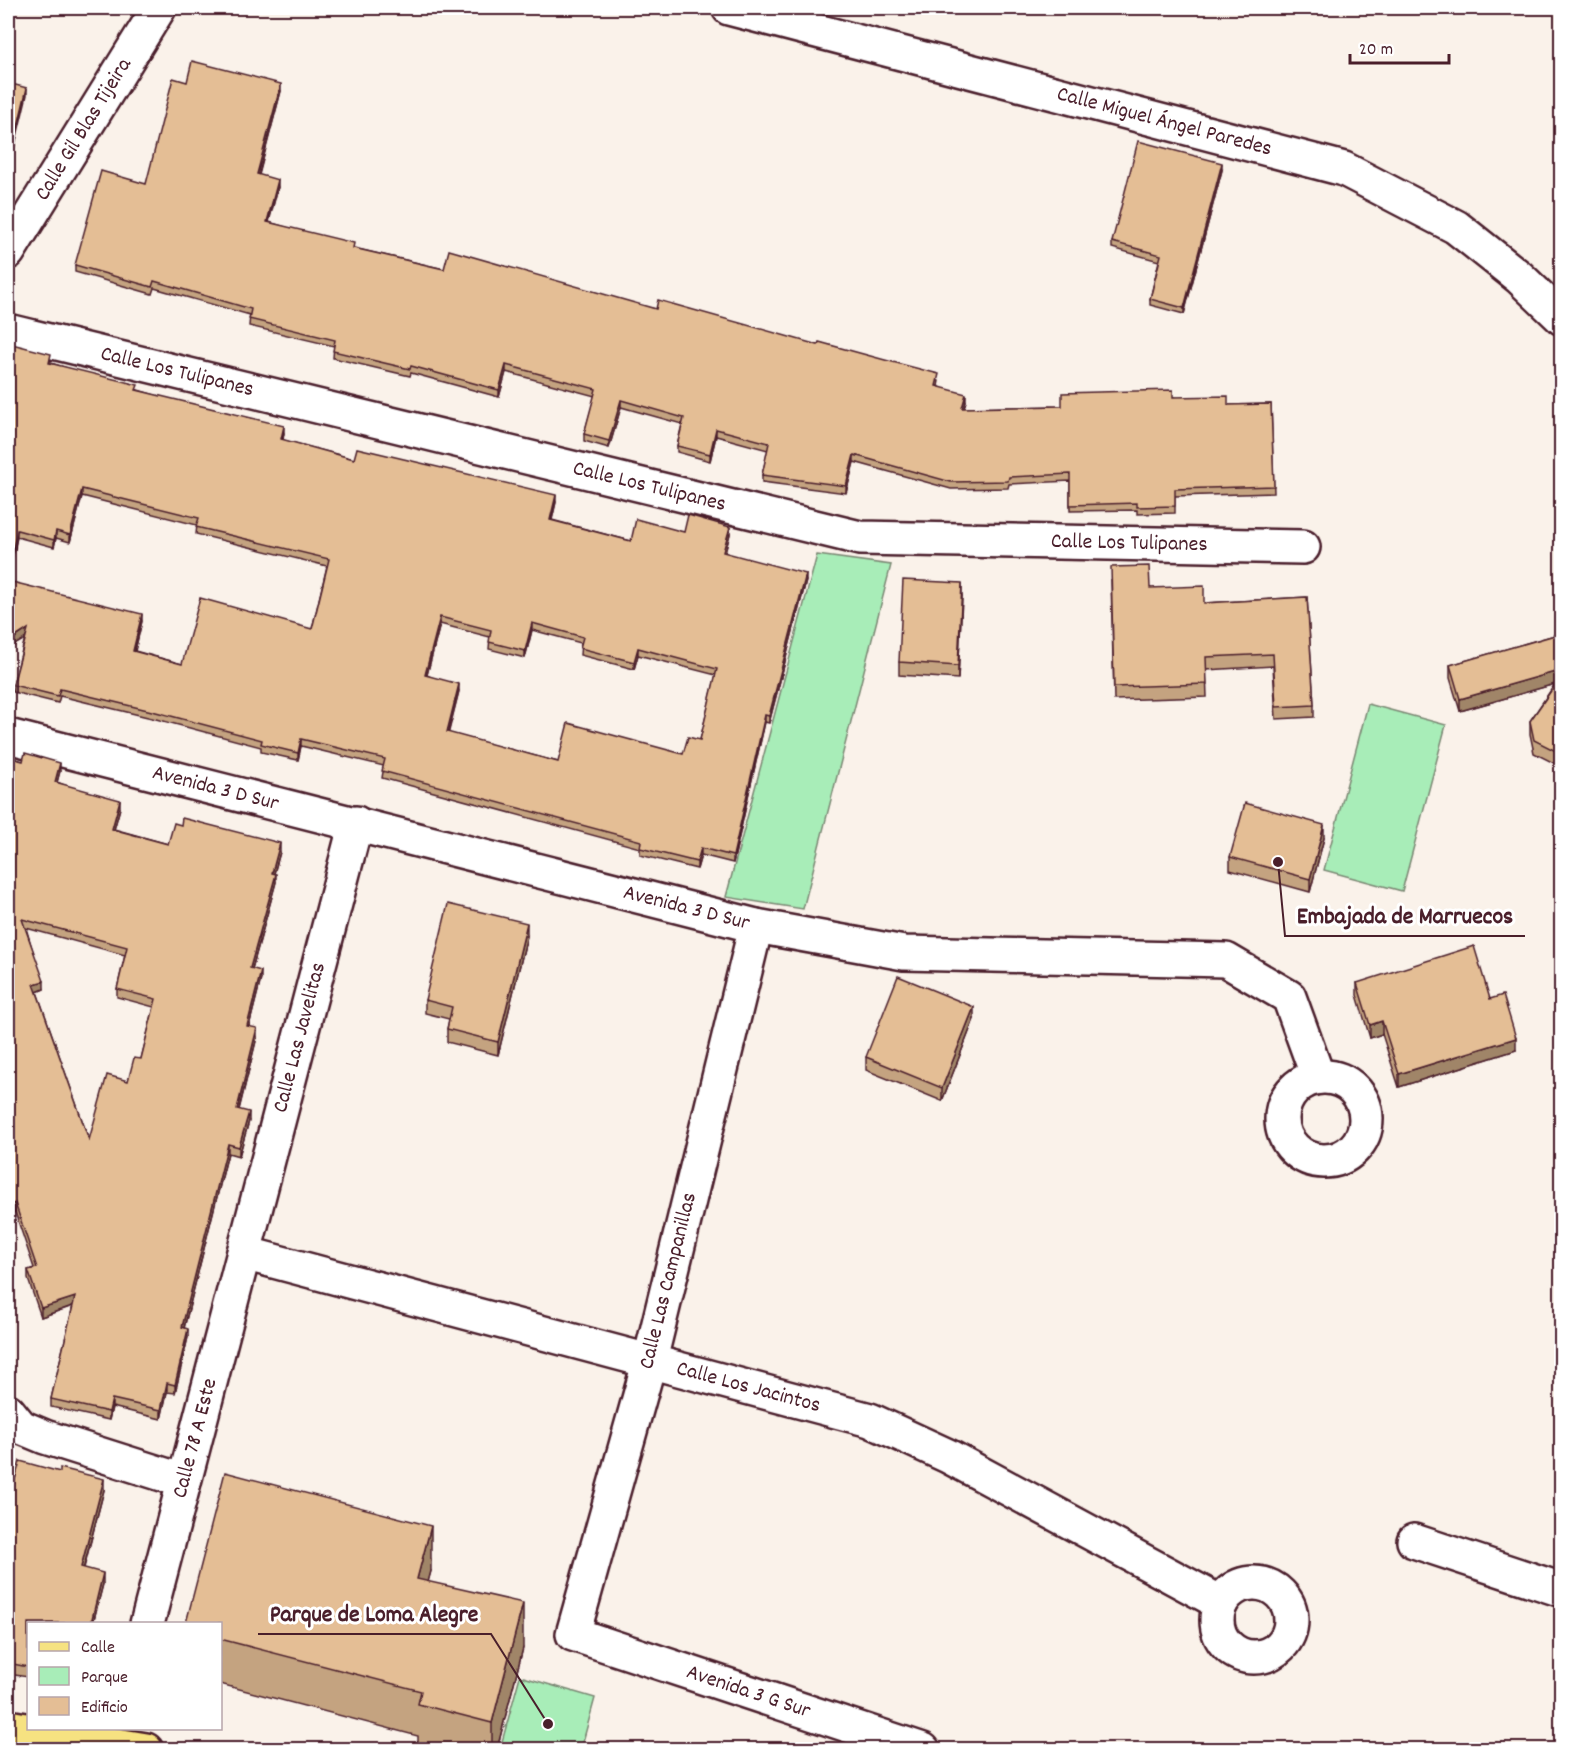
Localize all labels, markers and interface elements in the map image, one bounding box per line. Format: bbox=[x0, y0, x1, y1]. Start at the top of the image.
scale bar bbox=[1350, 27, 1449, 65]
text: 20 m bbox=[1359, 38, 1393, 63]
street label: Calle Gil Blas Tijeira bbox=[28, 52, 140, 207]
street label: Calle Miguel Ángel Paredes bbox=[1053, 79, 1275, 165]
street label: Calle Los Tulipanes bbox=[97, 339, 257, 406]
street label: Calle Los Tulipanes bbox=[570, 453, 729, 520]
street label: Calle Los Tulipanes bbox=[1050, 526, 1208, 561]
street label: Avenida 3 D Sur bbox=[149, 758, 283, 820]
street label: Avenida 3 D Sur bbox=[620, 877, 754, 939]
callout: Embajada de Marruecos bbox=[1285, 894, 1525, 936]
text: Embajada de Marruecos bbox=[1297, 901, 1513, 935]
street label: Calle Las Javelitas bbox=[266, 959, 334, 1116]
street label: Calle Las Campanillas bbox=[632, 1189, 706, 1373]
street label: Calle Los Jacintos bbox=[673, 1353, 824, 1422]
street label: Calle 78 A Este bbox=[165, 1375, 226, 1502]
callout: Parque de Loma Alegre bbox=[258, 1592, 491, 1634]
text: Parque de Loma Alegre bbox=[270, 1599, 479, 1633]
legend bbox=[27, 1622, 222, 1730]
text: Calle bbox=[81, 1636, 115, 1661]
street label: Avenida 3 G Sur bbox=[682, 1657, 815, 1727]
text: Parque bbox=[81, 1666, 128, 1691]
text: Edificio bbox=[81, 1696, 128, 1721]

